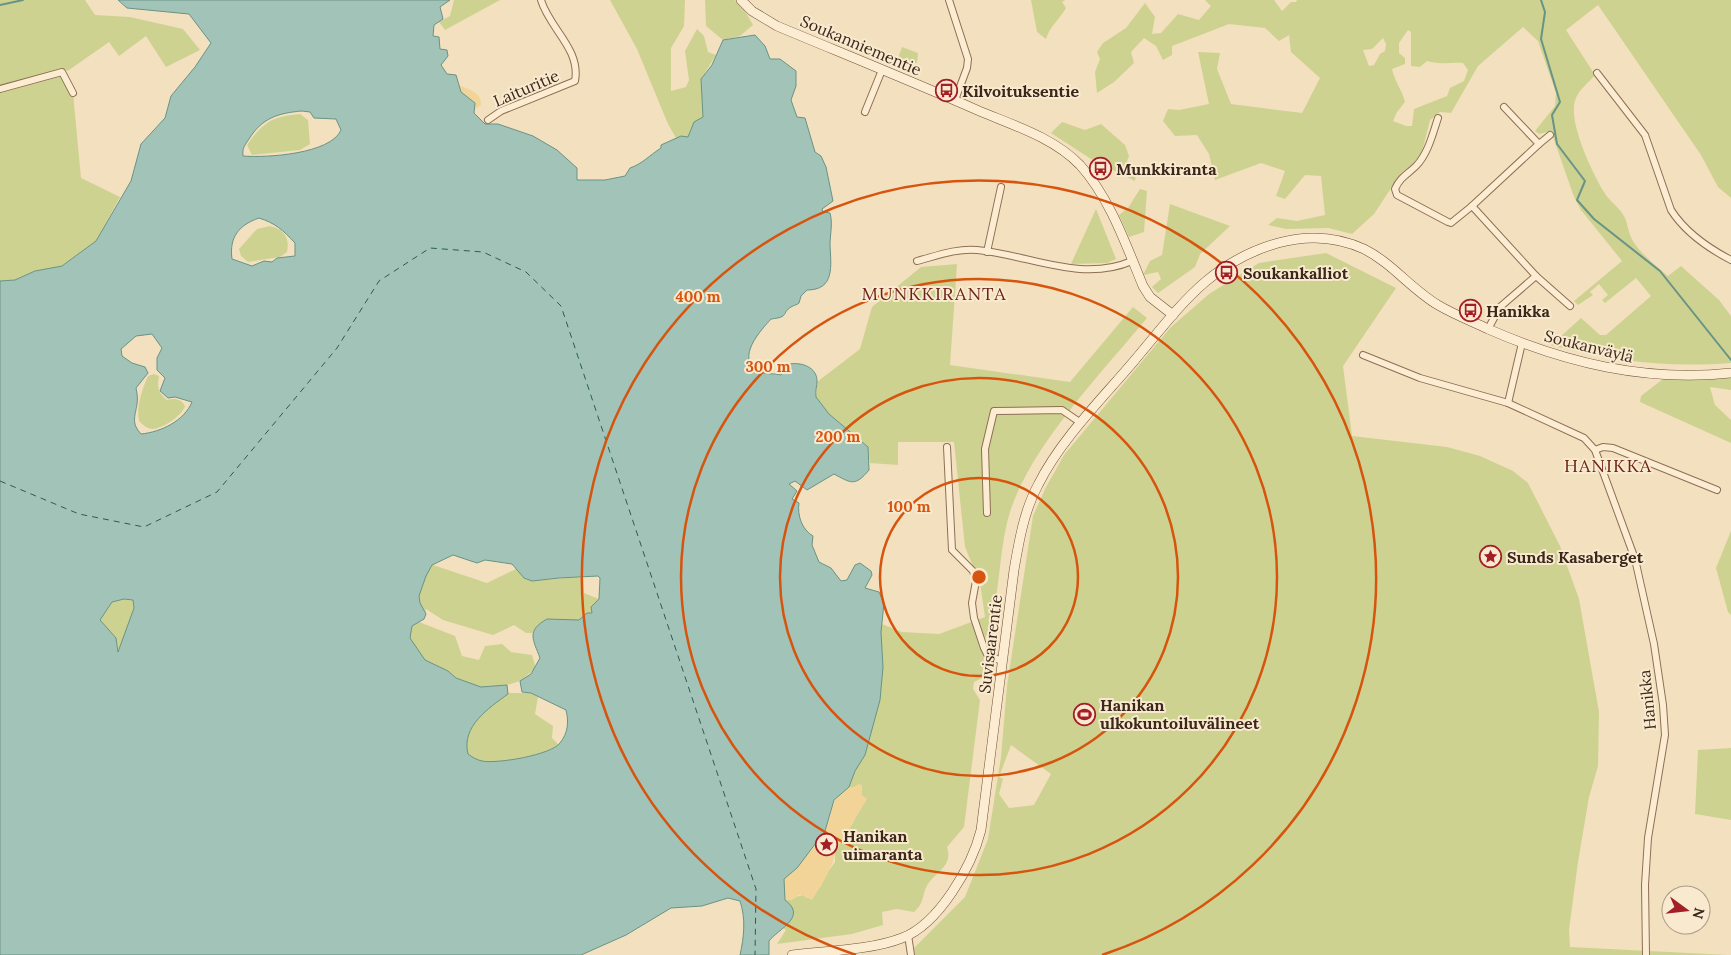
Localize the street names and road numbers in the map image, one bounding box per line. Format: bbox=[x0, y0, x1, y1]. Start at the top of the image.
street label: Soukanniementie bbox=[798, 11, 925, 80]
street label: Laituritie bbox=[490, 65, 562, 111]
street label: Soukanväylä bbox=[1542, 325, 1636, 367]
street label: Suvisaarentie bbox=[974, 593, 1006, 695]
street label: Hanikka bbox=[1634, 669, 1660, 731]

